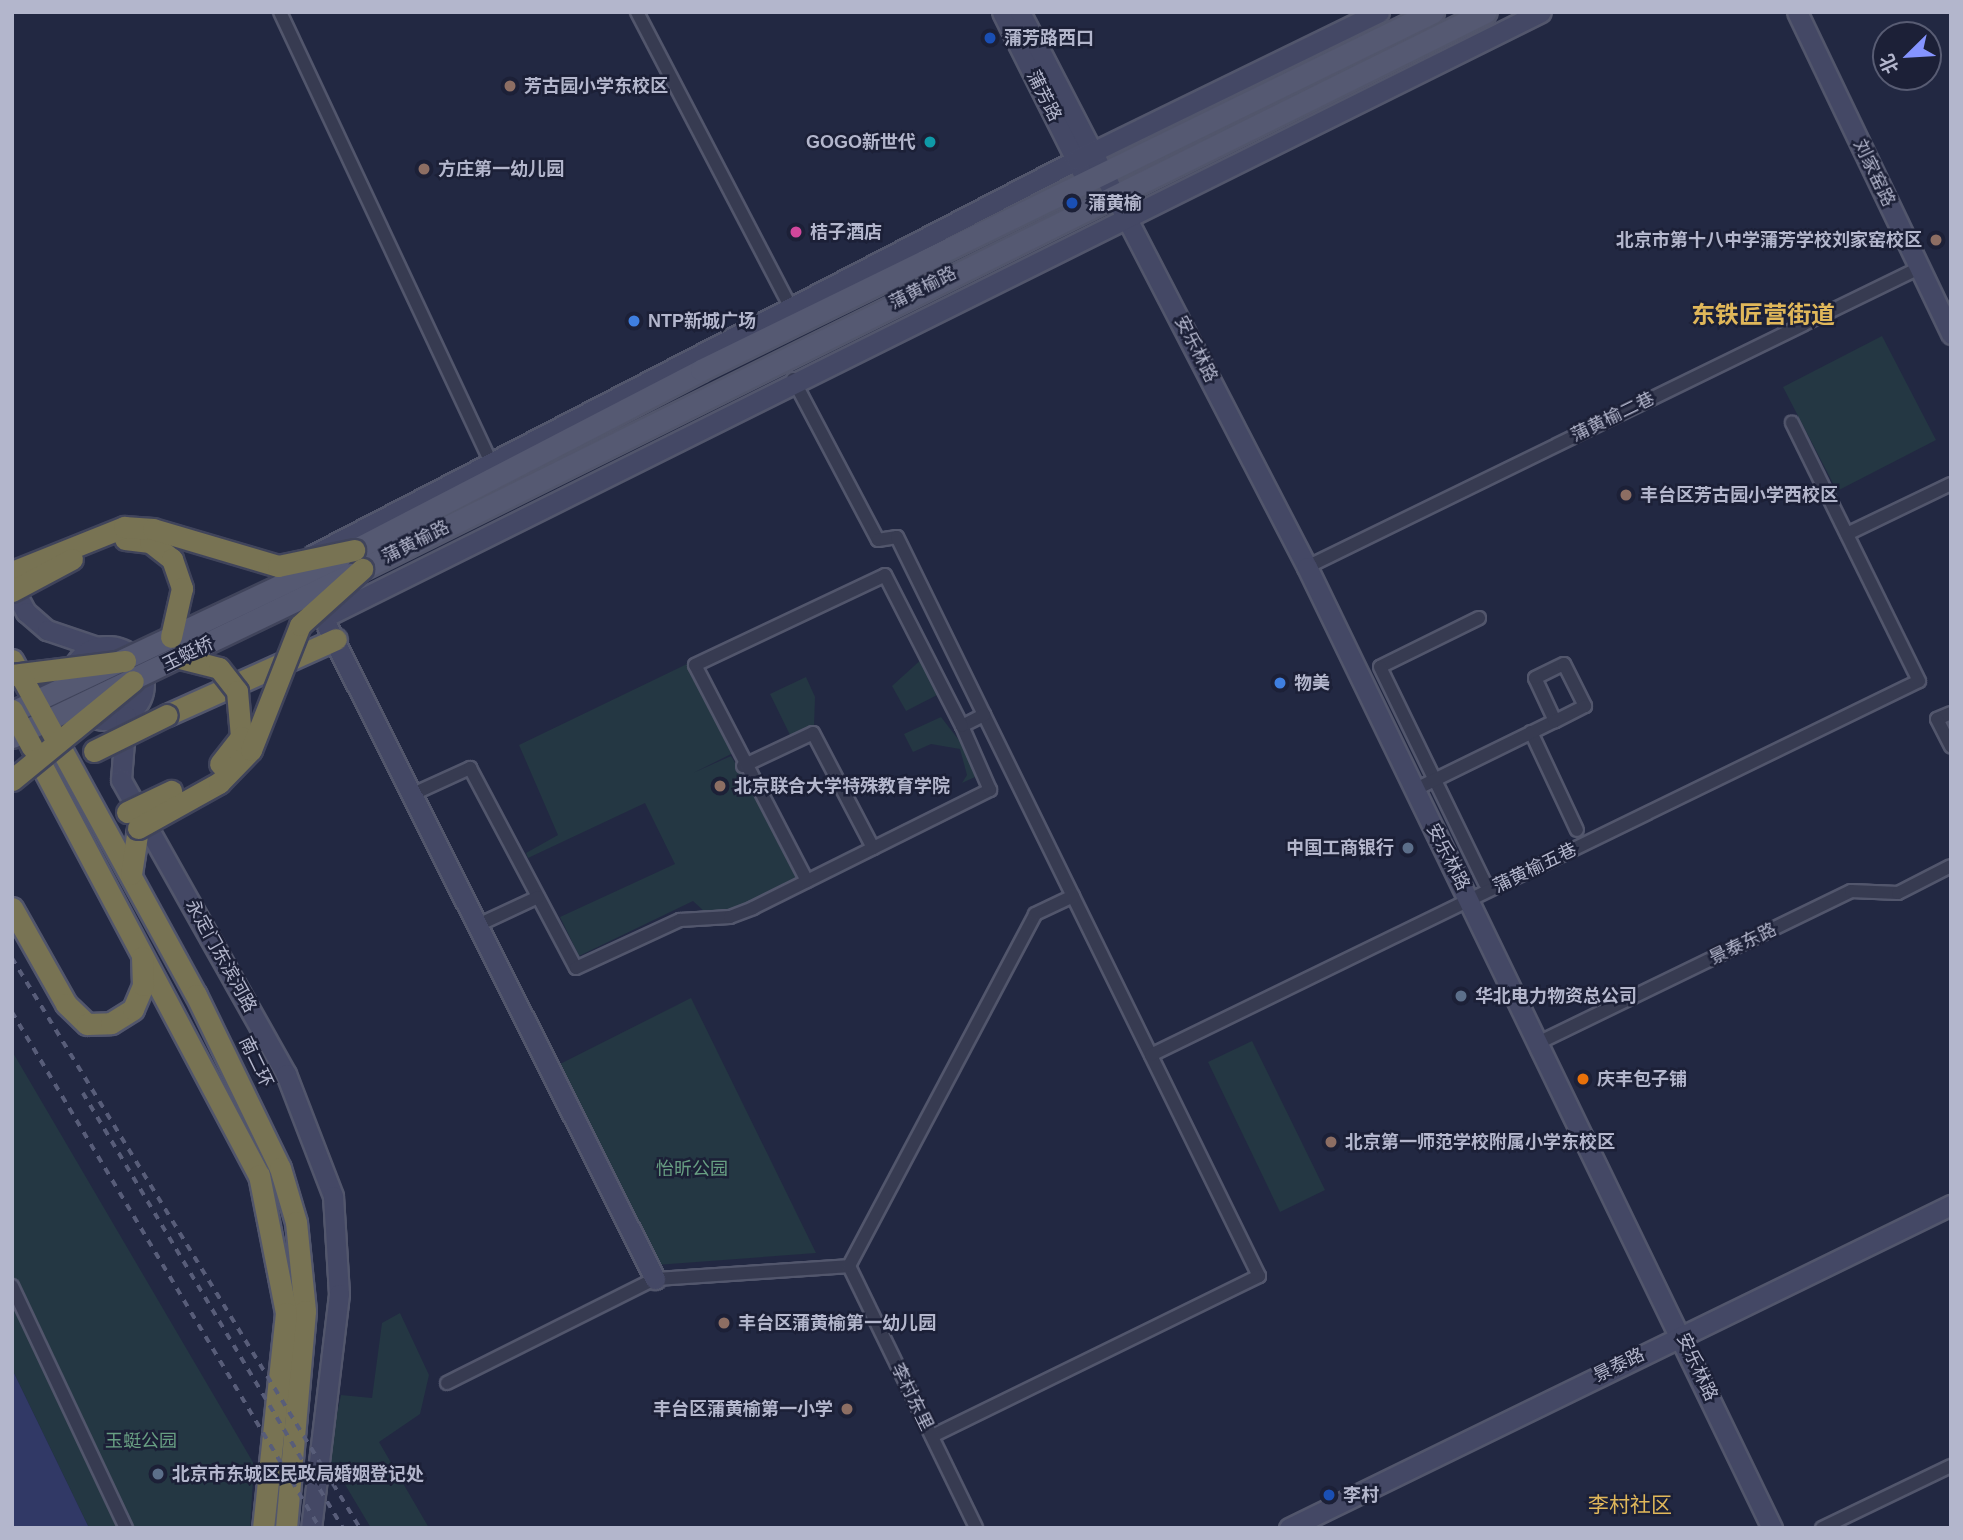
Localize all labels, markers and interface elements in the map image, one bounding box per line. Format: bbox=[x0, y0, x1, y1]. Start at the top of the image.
north arrow bbox=[1872, 21, 1942, 91]
place label: 蒲芳路西口 bbox=[1004, 27, 1094, 49]
marker: 蒲芳路西口 bbox=[982, 30, 998, 46]
text: 北 bbox=[1876, 51, 1903, 77]
street label: 蒲芳路 bbox=[1022, 67, 1066, 125]
place label: 芳古园小学东校区 bbox=[524, 75, 668, 97]
marker: 芳古园小学东校区 bbox=[502, 78, 518, 94]
place label: GOGO新世代 bbox=[806, 131, 916, 153]
marker: GOGO新世代 bbox=[922, 134, 938, 150]
street label: 刘家窑路 bbox=[1849, 136, 1899, 210]
place label: 方庄第一幼儿园 bbox=[438, 158, 564, 180]
marker: 方庄第一幼儿园 bbox=[416, 161, 432, 177]
place label: 蒲黄榆 bbox=[1088, 192, 1142, 214]
marker: 蒲黄榆 bbox=[1062, 193, 1082, 213]
place label: 桔子酒店 bbox=[810, 221, 882, 243]
marker: 桔子酒店 bbox=[788, 224, 804, 240]
place label: 北京市第十八中学蒲芳学校刘家窑校区 bbox=[1616, 229, 1922, 251]
marker: 北京市第十八中学蒲芳学校刘家窑校区 bbox=[1928, 232, 1944, 248]
street label: 蒲黄榆路 bbox=[886, 262, 960, 314]
district label: 东铁匠营街道 bbox=[1691, 301, 1835, 329]
place label: NTP新城广场 bbox=[648, 310, 756, 332]
street label: 安乐林路 bbox=[1170, 312, 1222, 386]
marker: NTP新城广场 bbox=[626, 313, 642, 329]
street label: 蒲黄榆二巷 bbox=[1568, 388, 1658, 446]
place label: 丰台区芳古园小学西校区 bbox=[1640, 484, 1838, 506]
marker: 丰台区芳古园小学西校区 bbox=[1618, 487, 1634, 503]
street label: 蒲黄榆路 bbox=[379, 516, 453, 568]
street label: 玉蜓桥 bbox=[159, 632, 217, 676]
place label: 物美 bbox=[1294, 672, 1330, 694]
marker: 物美 bbox=[1272, 675, 1288, 691]
place label: 北京联合大学特殊教育学院 bbox=[734, 775, 950, 797]
marker: 北京联合大学特殊教育学院 bbox=[712, 778, 728, 794]
street label: 安乐林路 bbox=[1422, 820, 1474, 894]
place label: 中国工商银行 bbox=[1286, 837, 1394, 859]
street label: 蒲黄榆五巷 bbox=[1490, 839, 1580, 897]
marker: 中国工商银行 bbox=[1400, 840, 1416, 856]
street label: 永定门东滨河路 bbox=[181, 896, 261, 1016]
street label: 景泰东路 bbox=[1706, 919, 1780, 969]
place label: 华北电力物资总公司 bbox=[1475, 985, 1637, 1007]
marker: 华北电力物资总公司 bbox=[1453, 988, 1469, 1004]
street label: 南二环 bbox=[234, 1033, 278, 1091]
place label: 庆丰包子铺 bbox=[1597, 1068, 1687, 1090]
marker: 庆丰包子铺 bbox=[1575, 1071, 1591, 1087]
place label: 北京第一师范学校附属小学东校区 bbox=[1345, 1131, 1615, 1153]
marker: 北京第一师范学校附属小学东校区 bbox=[1323, 1134, 1339, 1150]
park label: 怡昕公园 bbox=[656, 1158, 728, 1180]
place label: 丰台区蒲黄榆第一幼儿园 bbox=[738, 1312, 936, 1334]
marker: 丰台区蒲黄榆第一幼儿园 bbox=[716, 1315, 732, 1331]
street label: 安乐林路 bbox=[1672, 1330, 1722, 1404]
street label: 景泰路 bbox=[1590, 1343, 1648, 1387]
street label: 李村东里 bbox=[887, 1360, 937, 1434]
place label: 丰台区蒲黄榆第一小学 bbox=[653, 1398, 833, 1420]
marker: 丰台区蒲黄榆第一小学 bbox=[839, 1401, 855, 1417]
park label: 玉蜓公园 bbox=[105, 1430, 177, 1452]
place label: 北京市东城区民政局婚姻登记处 bbox=[172, 1463, 424, 1485]
marker: 北京市东城区民政局婚姻登记处 bbox=[150, 1466, 166, 1482]
place label: 李村 bbox=[1343, 1484, 1379, 1506]
marker: 李村 bbox=[1321, 1487, 1337, 1503]
district label: 李村社区 bbox=[1588, 1492, 1672, 1518]

